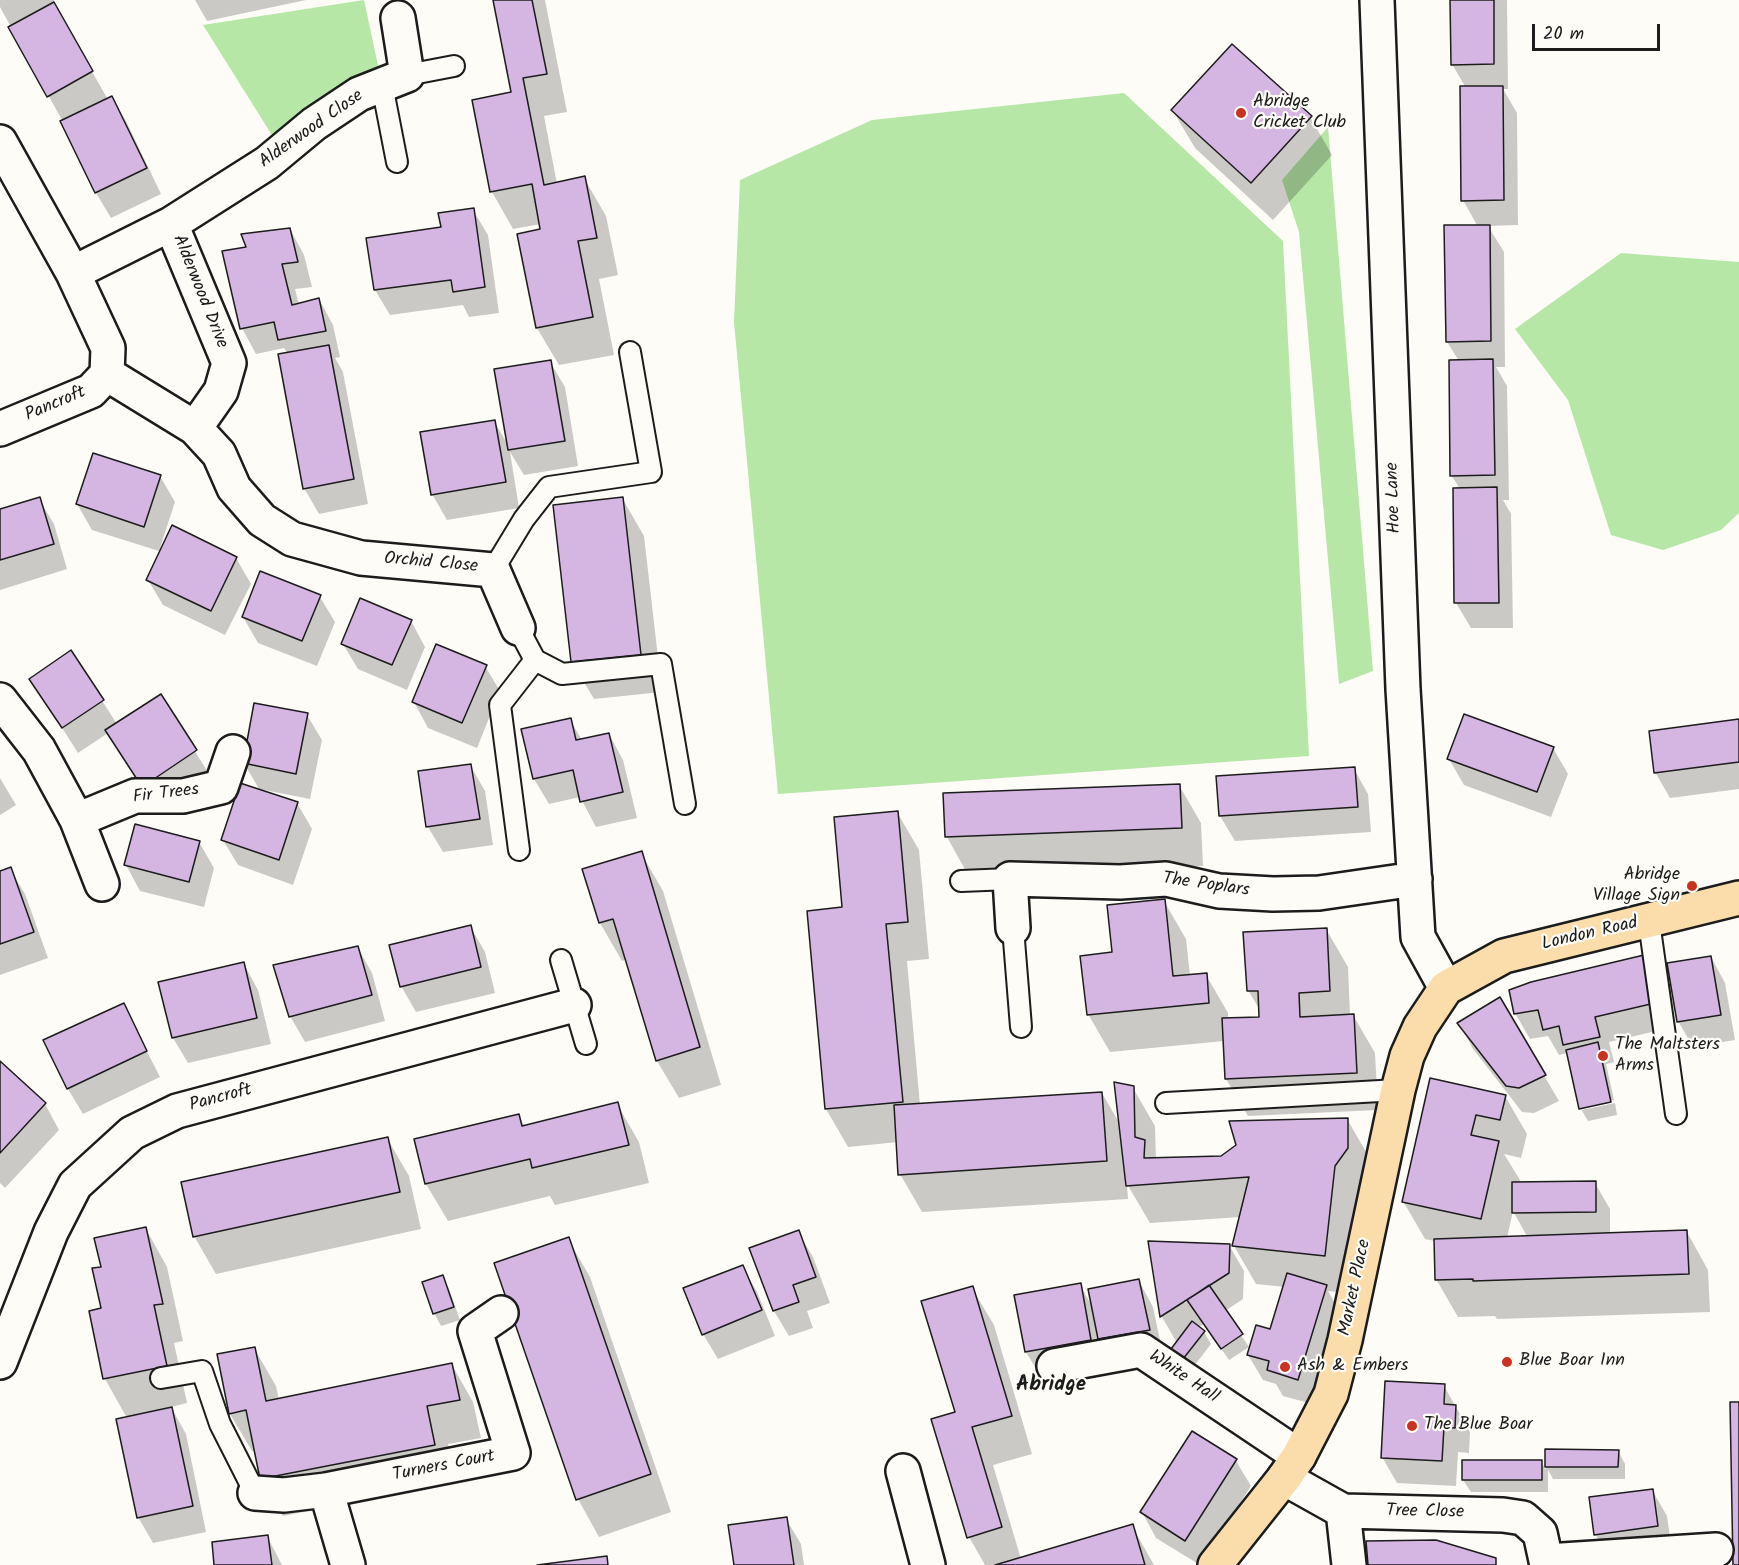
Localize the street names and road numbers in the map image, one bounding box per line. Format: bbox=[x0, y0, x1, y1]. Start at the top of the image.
street label: Alderwood Close bbox=[256, 86, 368, 174]
street label: Alderwood Drive bbox=[166, 232, 232, 352]
street label: Pancroft bbox=[22, 383, 90, 427]
street label: Hoe Lane bbox=[1383, 462, 1407, 534]
street label: Orchid Close bbox=[383, 549, 479, 579]
street label: Fir Trees bbox=[132, 780, 200, 810]
street label: The Poplars bbox=[1161, 869, 1251, 903]
street label: London Road bbox=[1540, 913, 1640, 957]
street label: Pancroft bbox=[187, 1080, 255, 1118]
street label: Market Place bbox=[1335, 1238, 1377, 1338]
street label: White Hall bbox=[1144, 1347, 1222, 1409]
street label: Turners Court bbox=[391, 1447, 497, 1487]
street label: Tree Close bbox=[1386, 1502, 1464, 1524]

